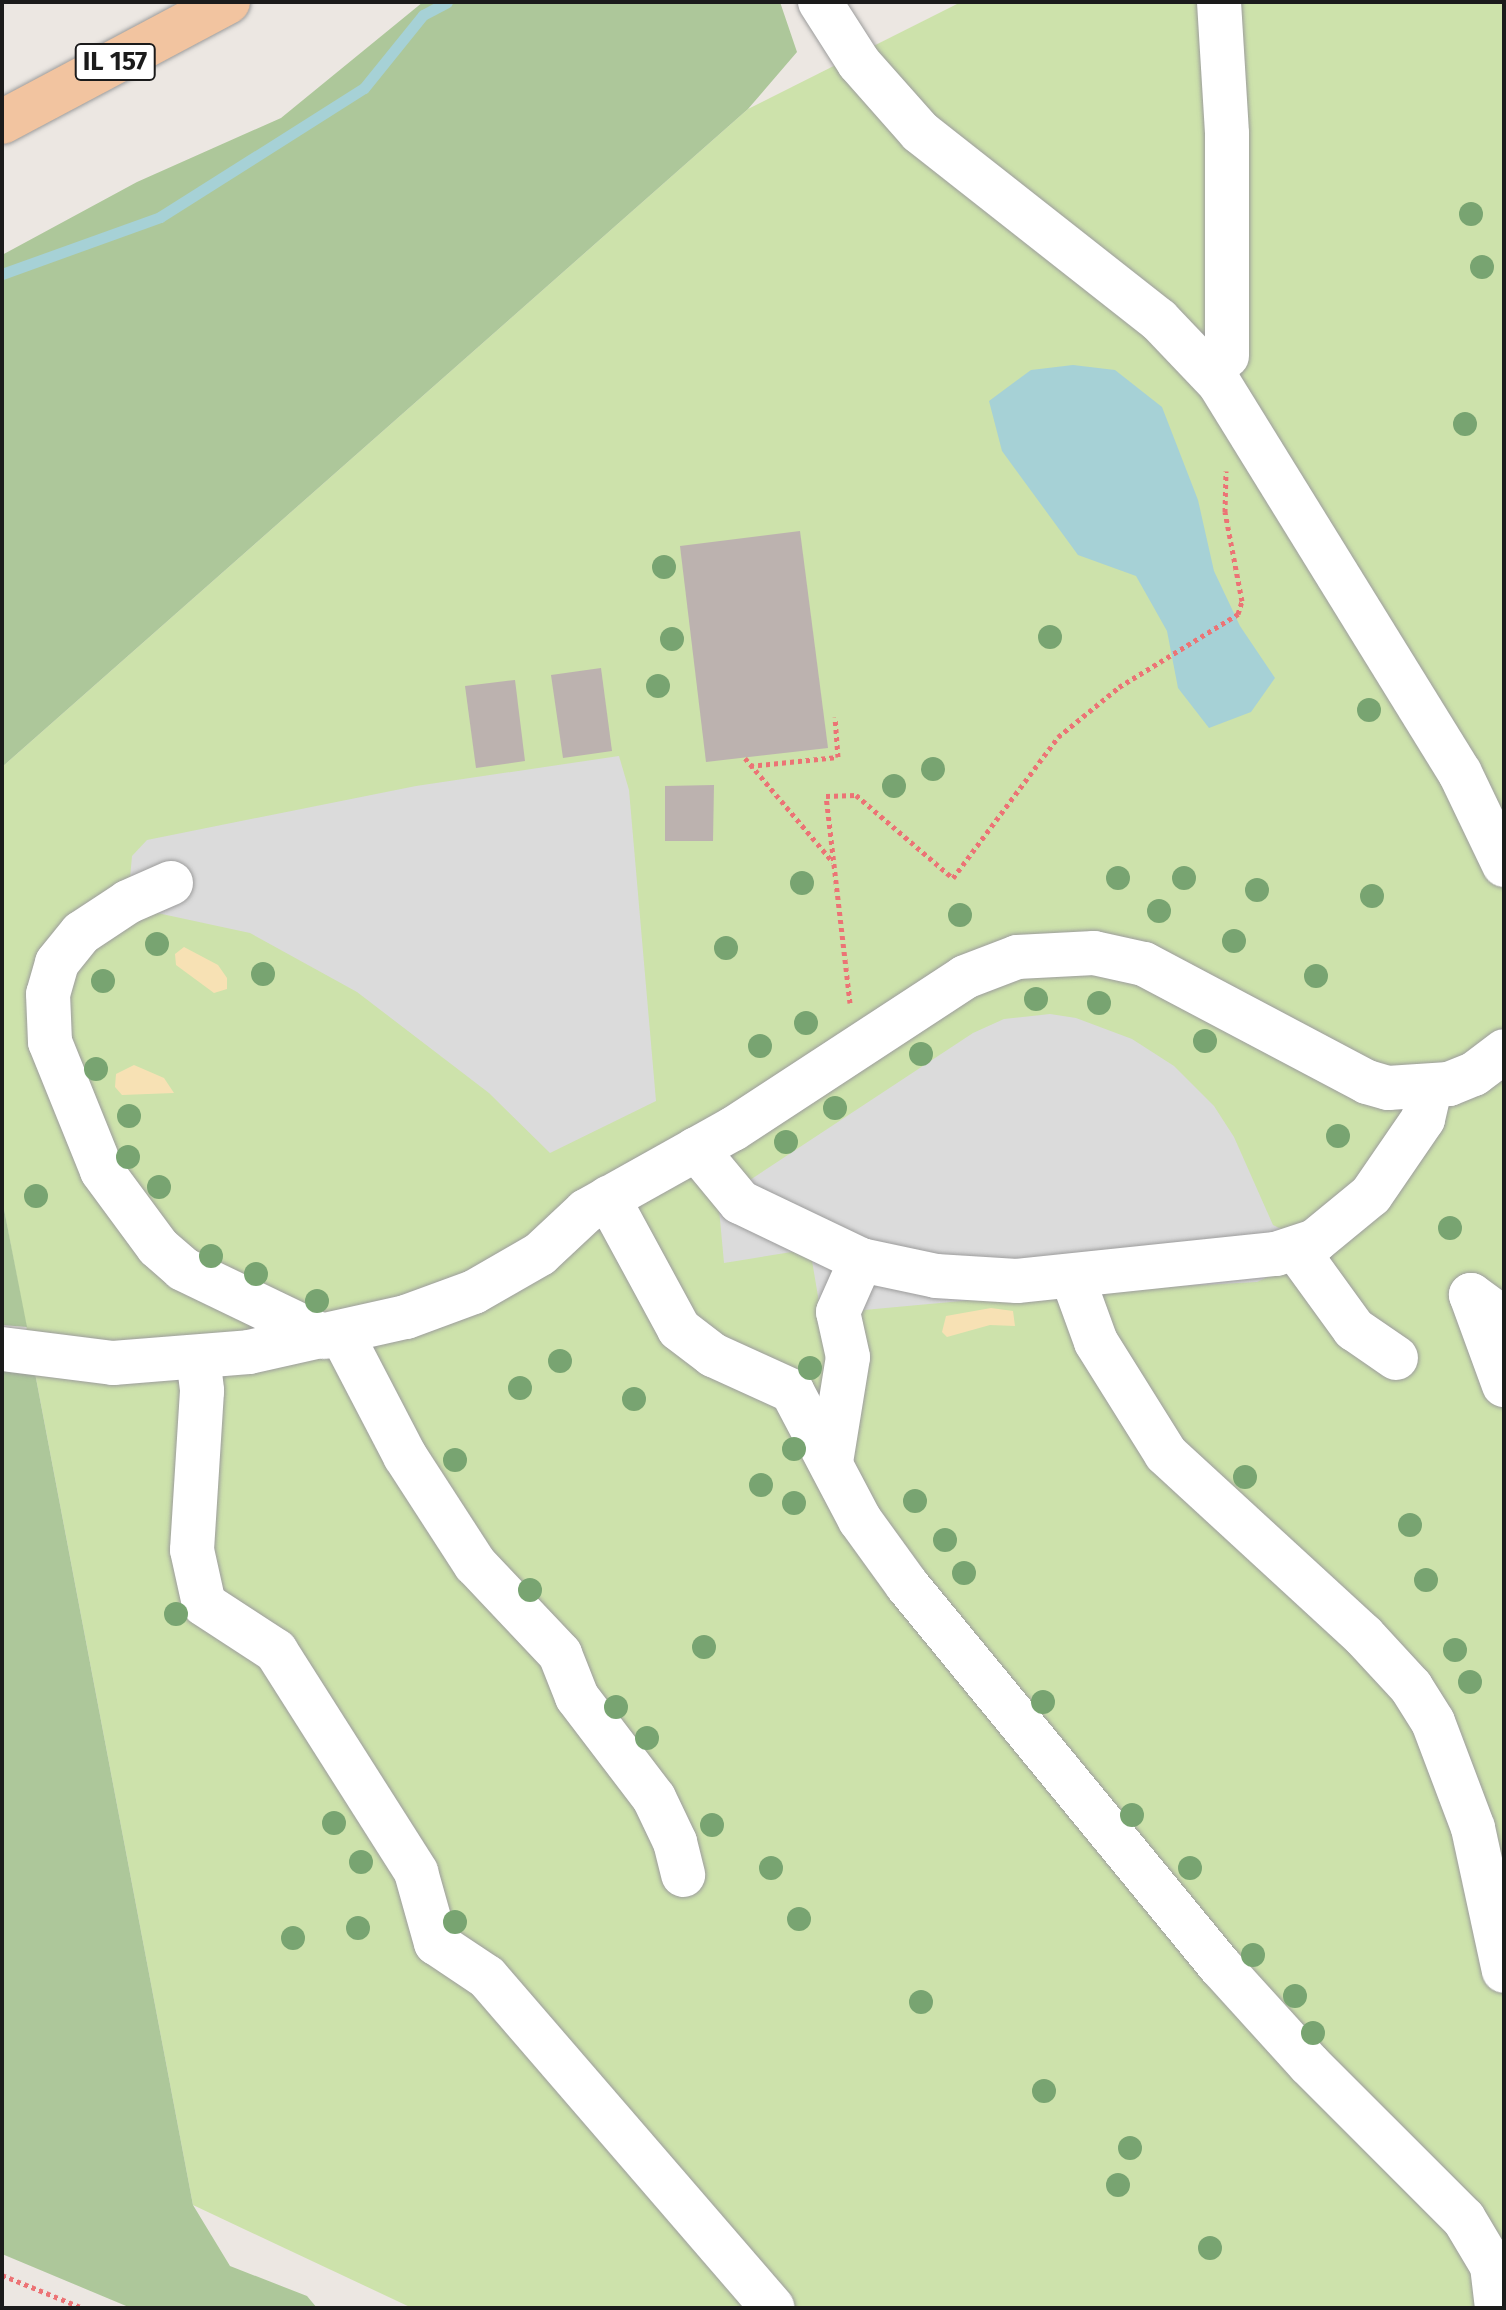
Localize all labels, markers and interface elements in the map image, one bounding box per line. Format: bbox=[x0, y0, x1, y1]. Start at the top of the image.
road number: IL 157 bbox=[73, 40, 157, 84]

